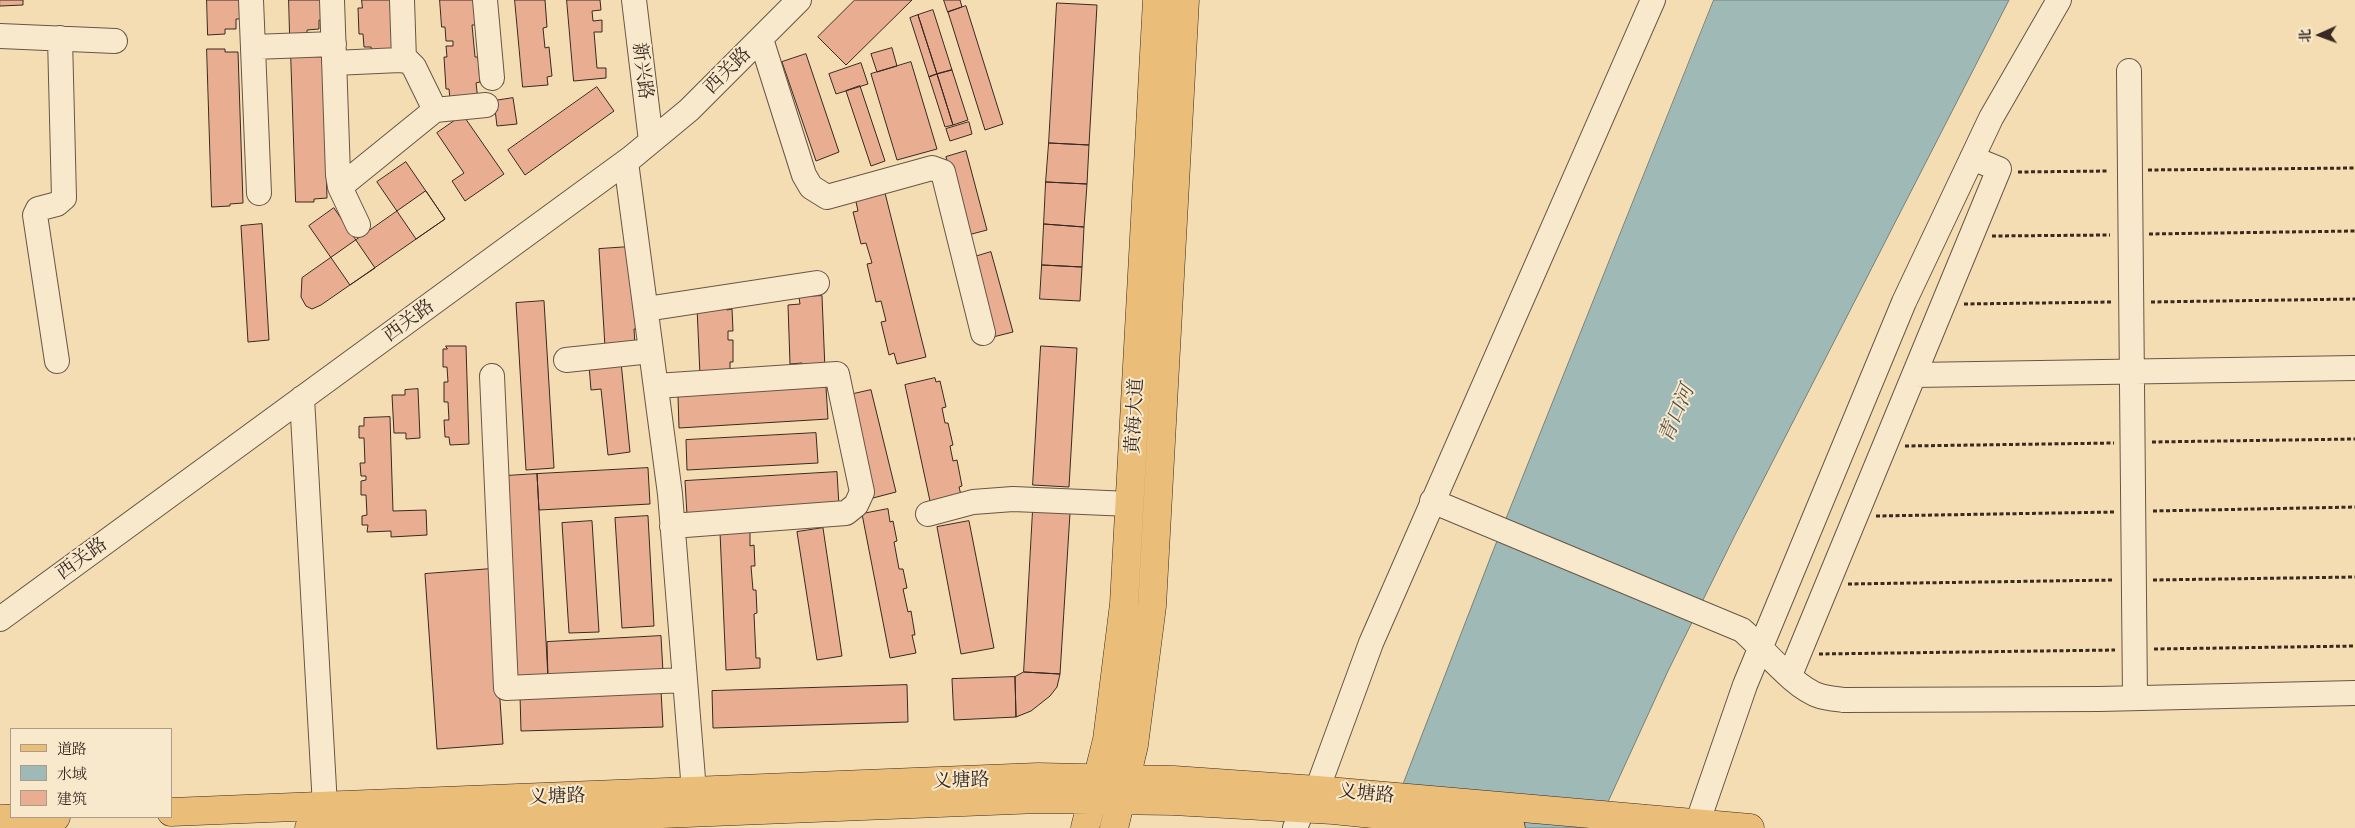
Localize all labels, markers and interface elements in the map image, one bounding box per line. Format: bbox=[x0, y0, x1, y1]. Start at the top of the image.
north arrow bbox=[2295, 10, 2345, 60]
text: 北 bbox=[2296, 28, 2314, 43]
street label: 新兴路 bbox=[627, 41, 657, 101]
street label: 西关路 bbox=[700, 43, 756, 99]
street label: 西关路 bbox=[379, 295, 439, 347]
street label: 黄海大道 bbox=[1122, 377, 1148, 455]
water label: 青口河 bbox=[1654, 382, 1700, 446]
street label: 西关路 bbox=[52, 533, 112, 585]
legend bbox=[10, 728, 172, 818]
text: 道路 bbox=[57, 739, 87, 758]
text: 水域 bbox=[57, 764, 87, 783]
street label: 义塘路 bbox=[932, 769, 990, 793]
street label: 义塘路 bbox=[1337, 780, 1395, 808]
street label: 义塘路 bbox=[528, 785, 586, 809]
text: 建筑 bbox=[57, 789, 87, 808]

